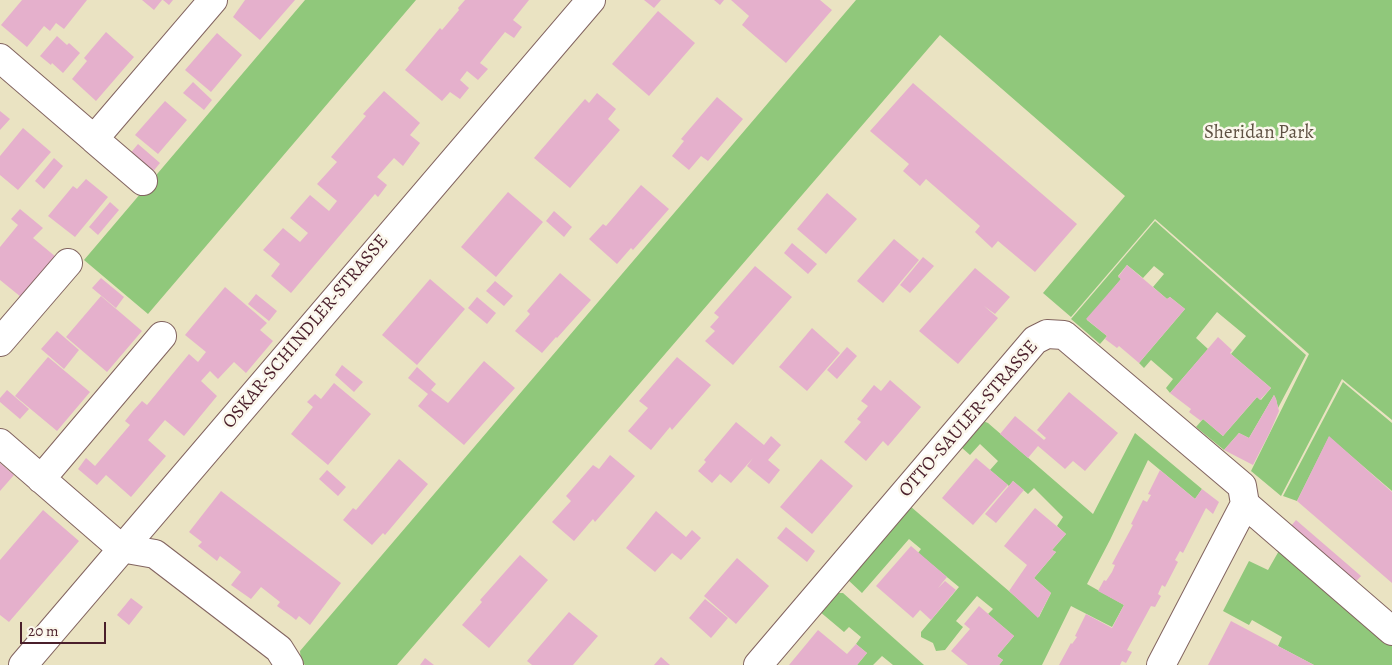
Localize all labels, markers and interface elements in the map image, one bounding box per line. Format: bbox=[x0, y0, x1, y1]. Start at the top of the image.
park label: Sheridan Park bbox=[1204, 122, 1314, 144]
street label: OSKAR-SCHINDLER-STRASSE bbox=[218, 230, 394, 434]
street label: OTTO-SAULER-STRASSE bbox=[895, 336, 1043, 502]
scale bar bbox=[22, 612, 109, 644]
text: 20 m bbox=[28, 621, 59, 641]

